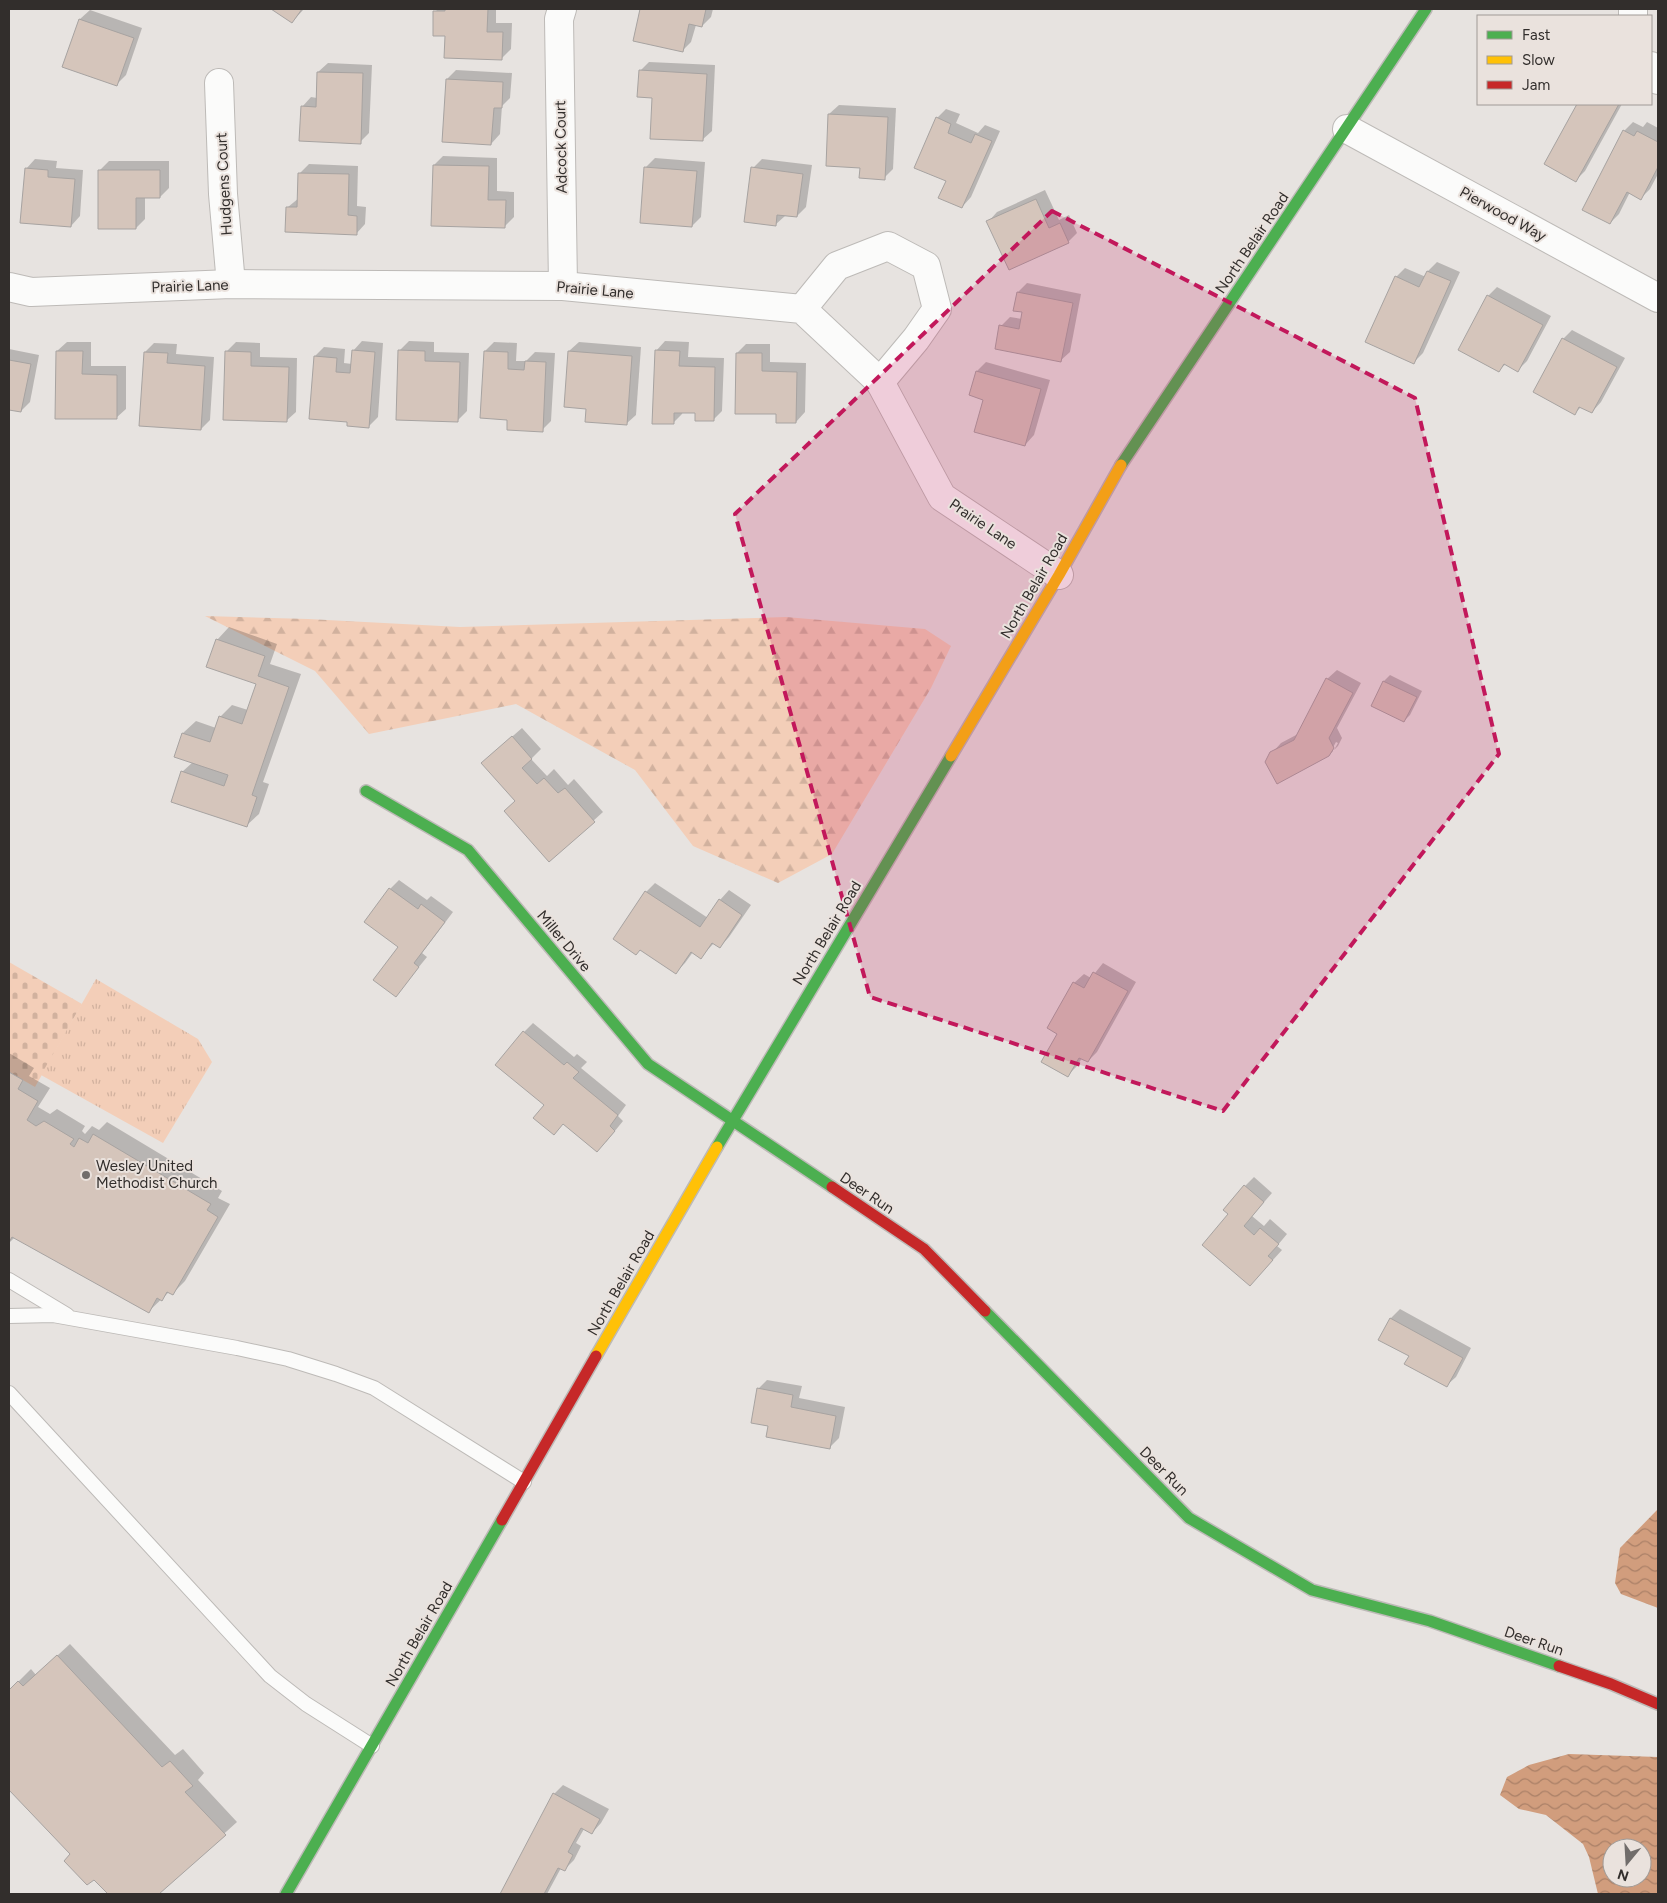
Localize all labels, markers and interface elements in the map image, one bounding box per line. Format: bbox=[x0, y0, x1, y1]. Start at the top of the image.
legend bbox=[1477, 15, 1652, 105]
text: Fast bbox=[1522, 26, 1551, 44]
text: Slow bbox=[1522, 51, 1555, 69]
text: Jam bbox=[1522, 76, 1550, 94]
street label: Adcock Court bbox=[551, 100, 571, 194]
street label: Hudgens Court bbox=[212, 132, 236, 236]
street label: Pierwood Way bbox=[1457, 183, 1549, 245]
street label: North Belair Road bbox=[1211, 189, 1293, 297]
street label: Prairie Lane bbox=[151, 276, 229, 296]
street label: Prairie Lane bbox=[556, 278, 634, 302]
street label: Prairie Lane bbox=[946, 495, 1020, 553]
street label: North Belair Road bbox=[997, 530, 1071, 642]
street label: North Belair Road bbox=[789, 878, 865, 988]
street label: Miller Drive bbox=[533, 907, 595, 975]
place label: Wesley United Methodist Church bbox=[96, 1157, 217, 1192]
street label: Deer Run bbox=[836, 1168, 898, 1218]
marker: Wesley United Methodist Church bbox=[80, 1169, 92, 1181]
street label: North Belair Road bbox=[584, 1227, 658, 1339]
street label: Deer Run bbox=[1136, 1443, 1192, 1499]
street label: North Belair Road bbox=[382, 1578, 456, 1690]
street label: Deer Run bbox=[1502, 1622, 1566, 1660]
north arrow bbox=[1602, 1838, 1652, 1888]
text: N bbox=[1615, 1865, 1631, 1885]

